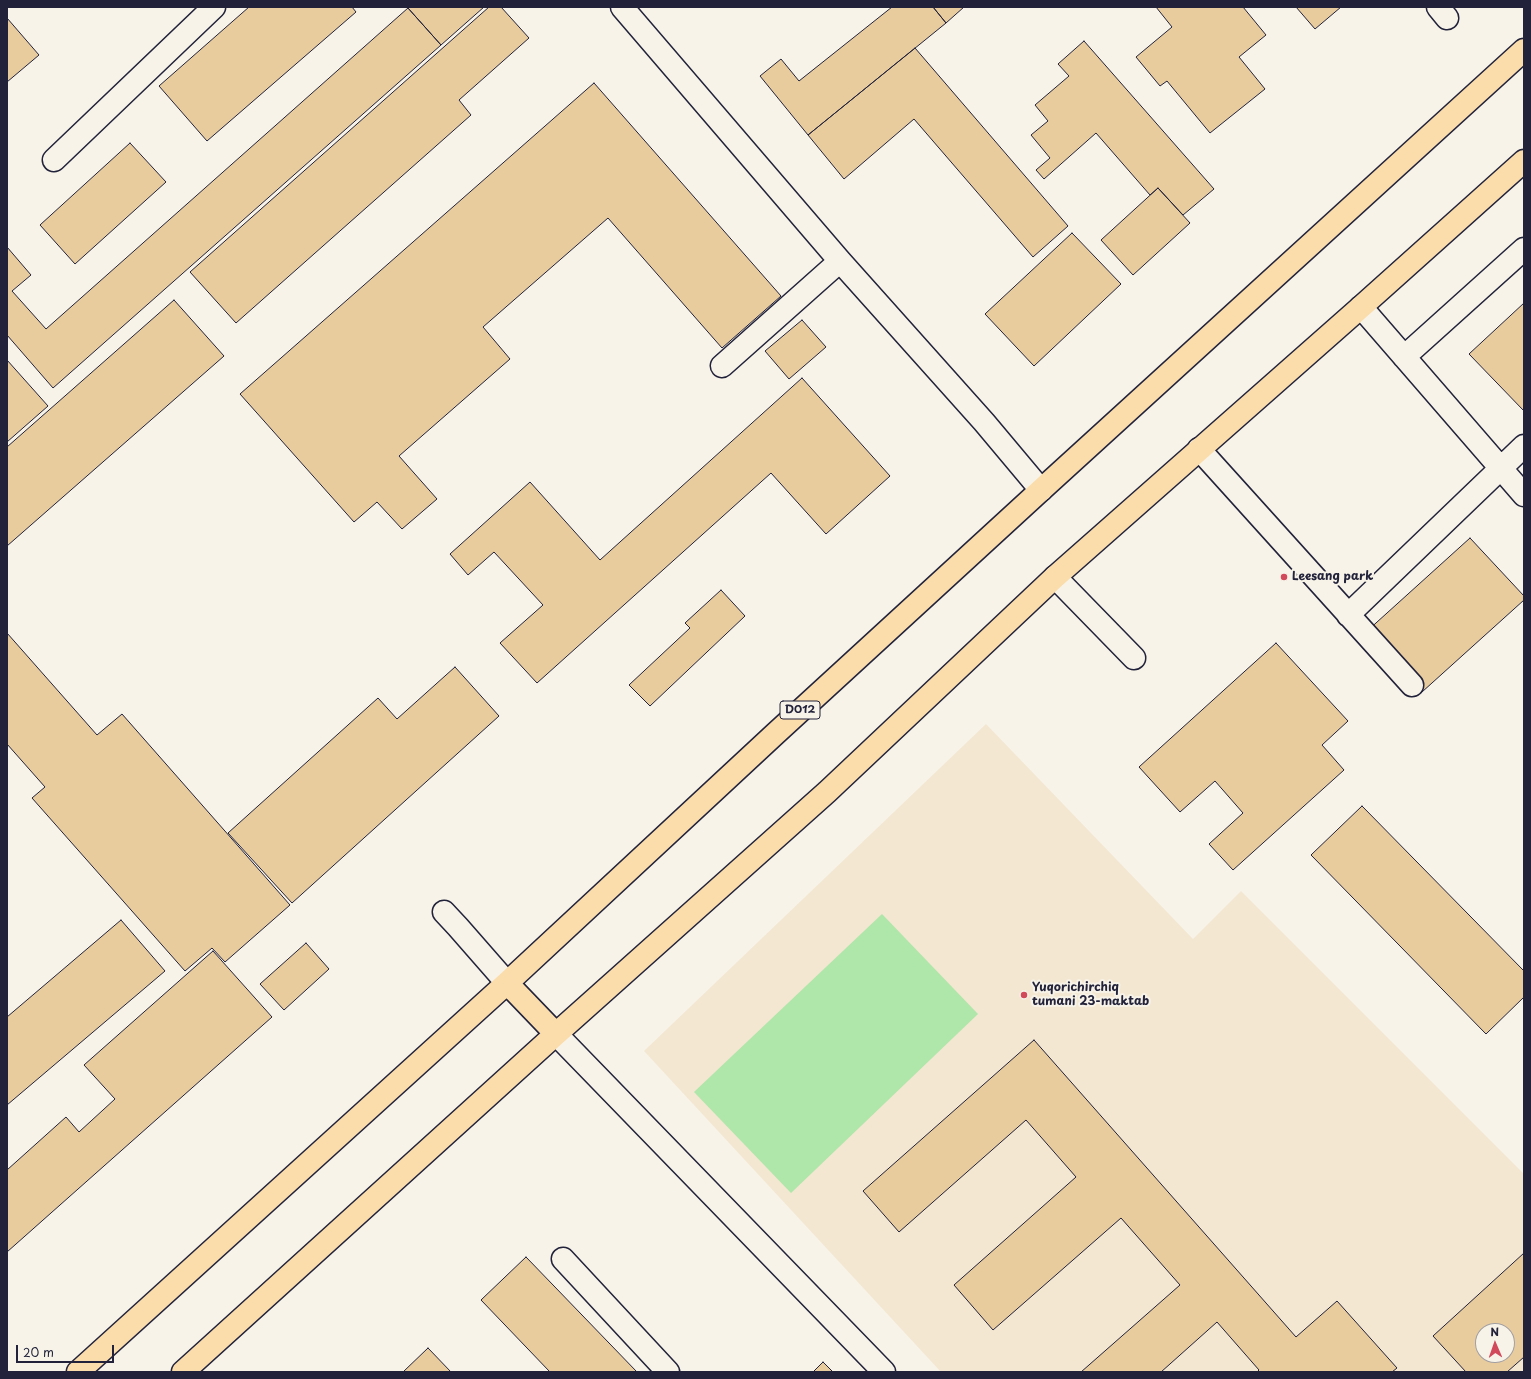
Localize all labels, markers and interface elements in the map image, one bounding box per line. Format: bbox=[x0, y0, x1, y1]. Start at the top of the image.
place label: Leesang park bbox=[1292, 570, 1373, 584]
marker: Leesang park bbox=[1279, 572, 1289, 582]
road number: D012 bbox=[780, 701, 820, 719]
place label: Yuqorichirchiq tumani 23-maktab bbox=[1032, 981, 1149, 1009]
marker: Yuqorichirchiq tumani 23-maktab bbox=[1019, 990, 1029, 1000]
north arrow bbox=[1475, 1323, 1515, 1363]
text: N bbox=[1490, 1323, 1499, 1340]
scale bar bbox=[18, 1337, 116, 1363]
text: 20 m bbox=[23, 1343, 54, 1361]

